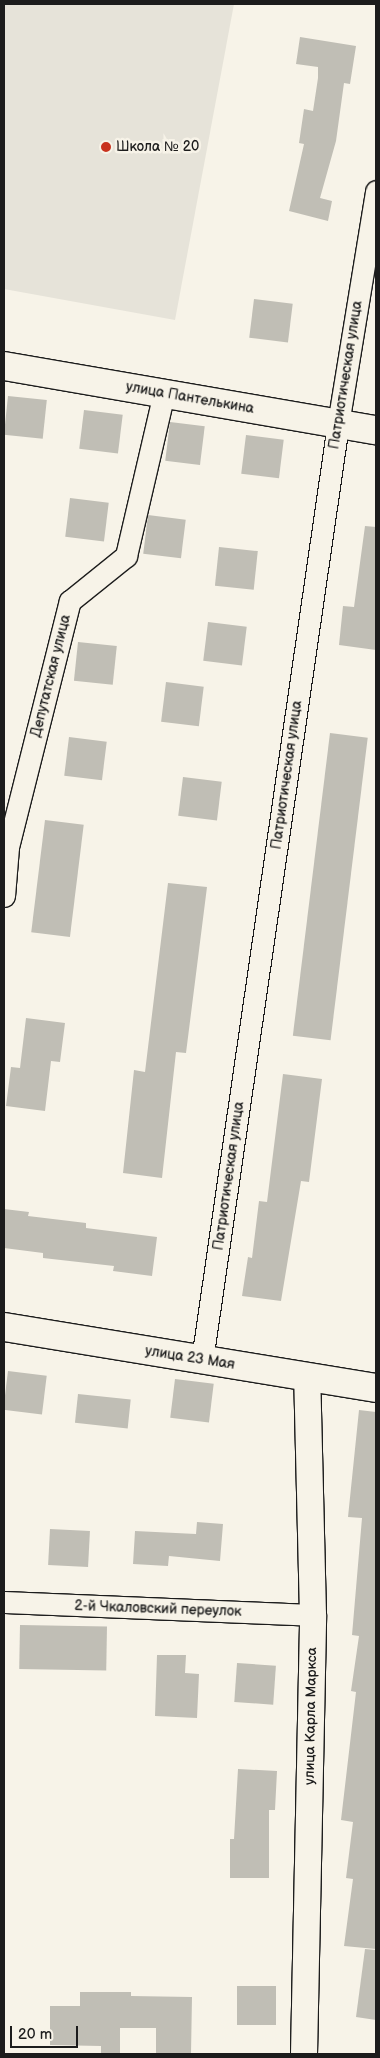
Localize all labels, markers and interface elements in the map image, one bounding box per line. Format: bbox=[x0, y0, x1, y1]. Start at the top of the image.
place label: Школа № 20 bbox=[116, 139, 199, 155]
marker: Школа № 20 bbox=[100, 141, 112, 153]
street label: Патриотическая улица bbox=[326, 300, 366, 450]
street label: улица Пантелькина bbox=[125, 378, 255, 418]
street label: Депутатская улица bbox=[28, 613, 74, 739]
street label: Патриотическая улица bbox=[268, 700, 306, 850]
street label: Патриотическая улица bbox=[210, 1101, 248, 1251]
street label: улица 23 Мая bbox=[144, 1343, 236, 1373]
street label: 2-й Чкаловский переулок bbox=[74, 1598, 242, 1620]
street label: улица Карла Маркса bbox=[301, 1647, 321, 1785]
scale bar bbox=[12, 2016, 80, 2048]
text: 20 m bbox=[18, 2025, 52, 2044]

